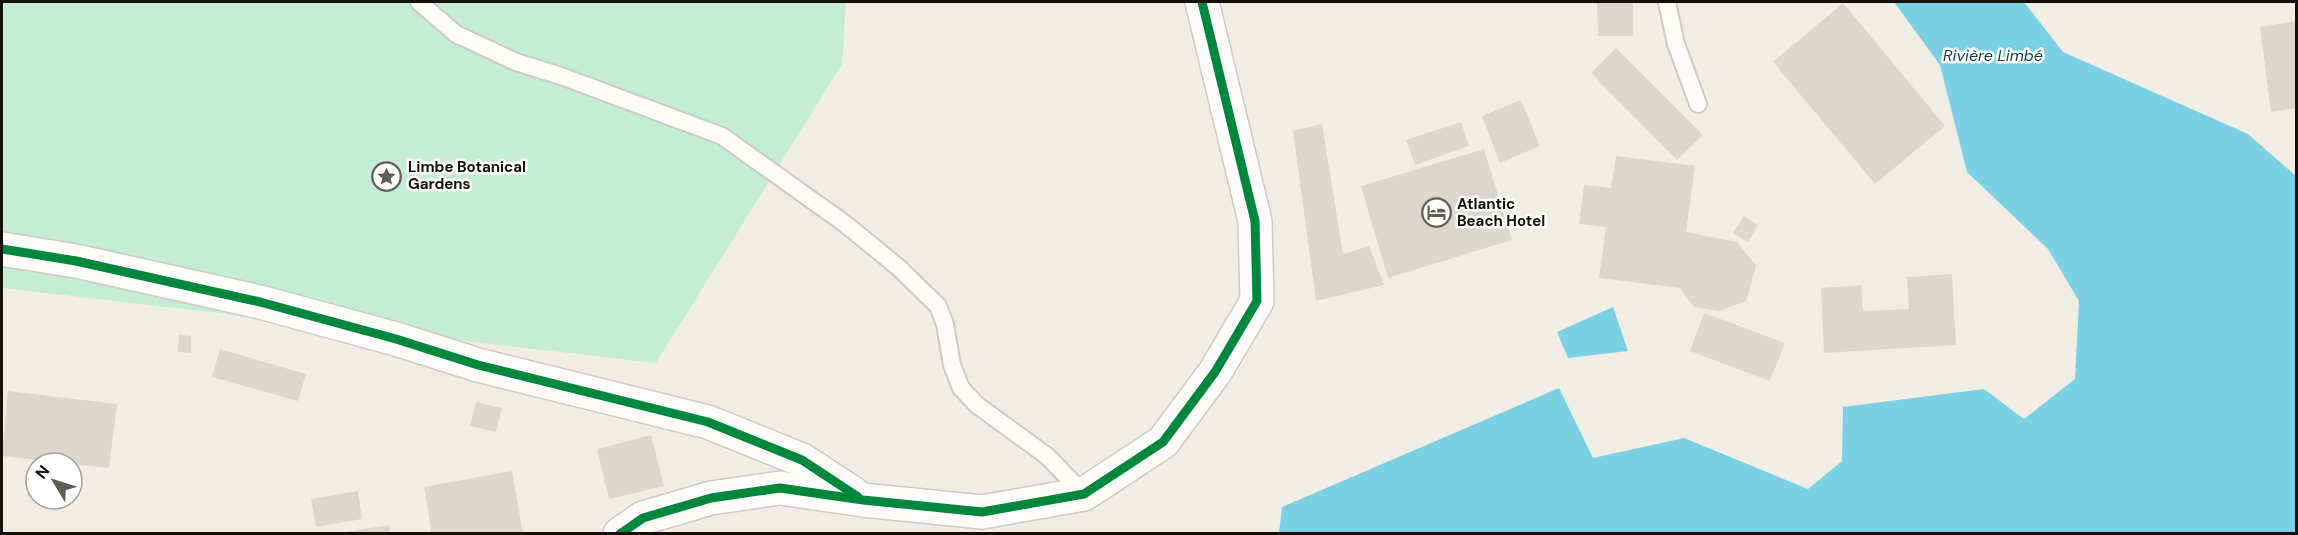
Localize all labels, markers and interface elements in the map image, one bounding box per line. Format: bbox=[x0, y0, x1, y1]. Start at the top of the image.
water label: Rivière Limbé bbox=[1943, 45, 2043, 66]
place label: Limbe Botanical Gardens bbox=[408, 157, 526, 194]
place icon: Limbe Botanical Gardens bbox=[371, 160, 403, 192]
place label: Atlantic Beach Hotel bbox=[1457, 194, 1545, 231]
hotel icon: Atlantic Beach Hotel bbox=[1420, 197, 1452, 229]
north arrow bbox=[24, 451, 84, 511]
text: N bbox=[31, 461, 54, 483]

